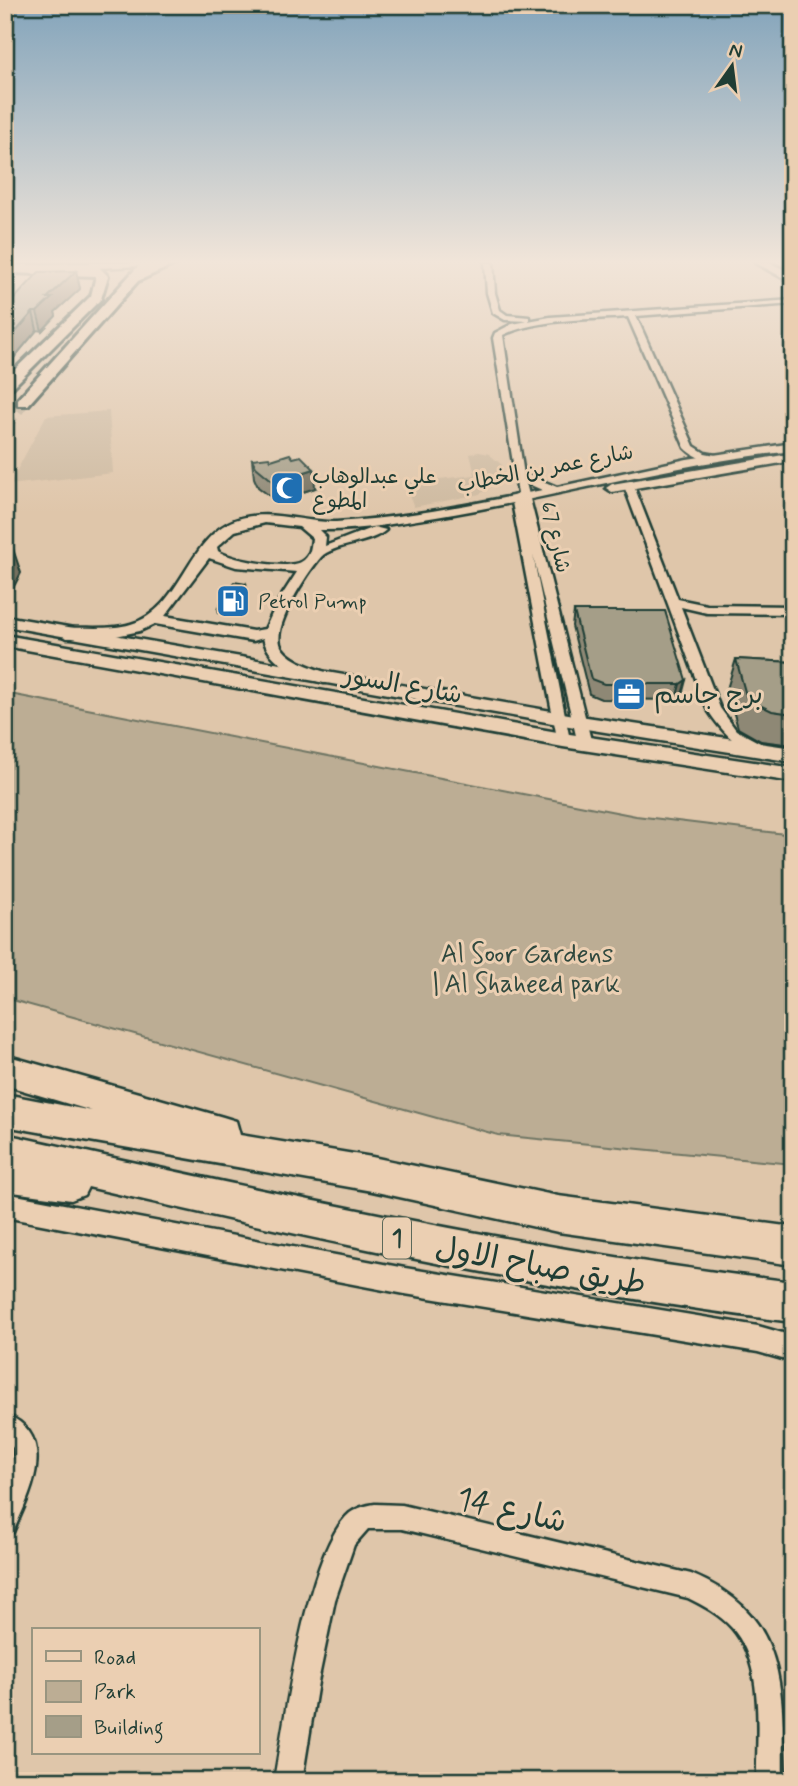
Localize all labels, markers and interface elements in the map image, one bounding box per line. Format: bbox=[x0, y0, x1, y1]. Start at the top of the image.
north arrow bbox=[696, 32, 766, 102]
text: N bbox=[727, 37, 745, 65]
street label: شارع عمر بن الخطاب bbox=[455, 438, 636, 500]
place label: علي عبدالوهاب المطوع bbox=[312, 463, 437, 515]
mosque icon: علي عبدالوهاب المطوع bbox=[268, 469, 306, 507]
street label: شارع 67 bbox=[533, 499, 577, 576]
fuel station icon: Petrol Pump bbox=[214, 582, 252, 620]
place label: Petrol Pump bbox=[258, 588, 367, 616]
street label: شارع السور bbox=[339, 658, 465, 713]
office icon: برج جاسم bbox=[610, 675, 648, 713]
place label: برج جاسم bbox=[654, 679, 763, 714]
park label: Al Soor Gardens | Al Shaheed park bbox=[434, 938, 620, 1002]
road number: 1 bbox=[383, 1218, 411, 1258]
street label: طريق صباح الاول bbox=[432, 1228, 649, 1306]
street label: شارع 14 bbox=[452, 1478, 571, 1544]
legend bbox=[32, 1628, 259, 1754]
text: Road bbox=[94, 1644, 136, 1672]
text: Park bbox=[94, 1678, 136, 1706]
text: Building bbox=[94, 1714, 164, 1744]

